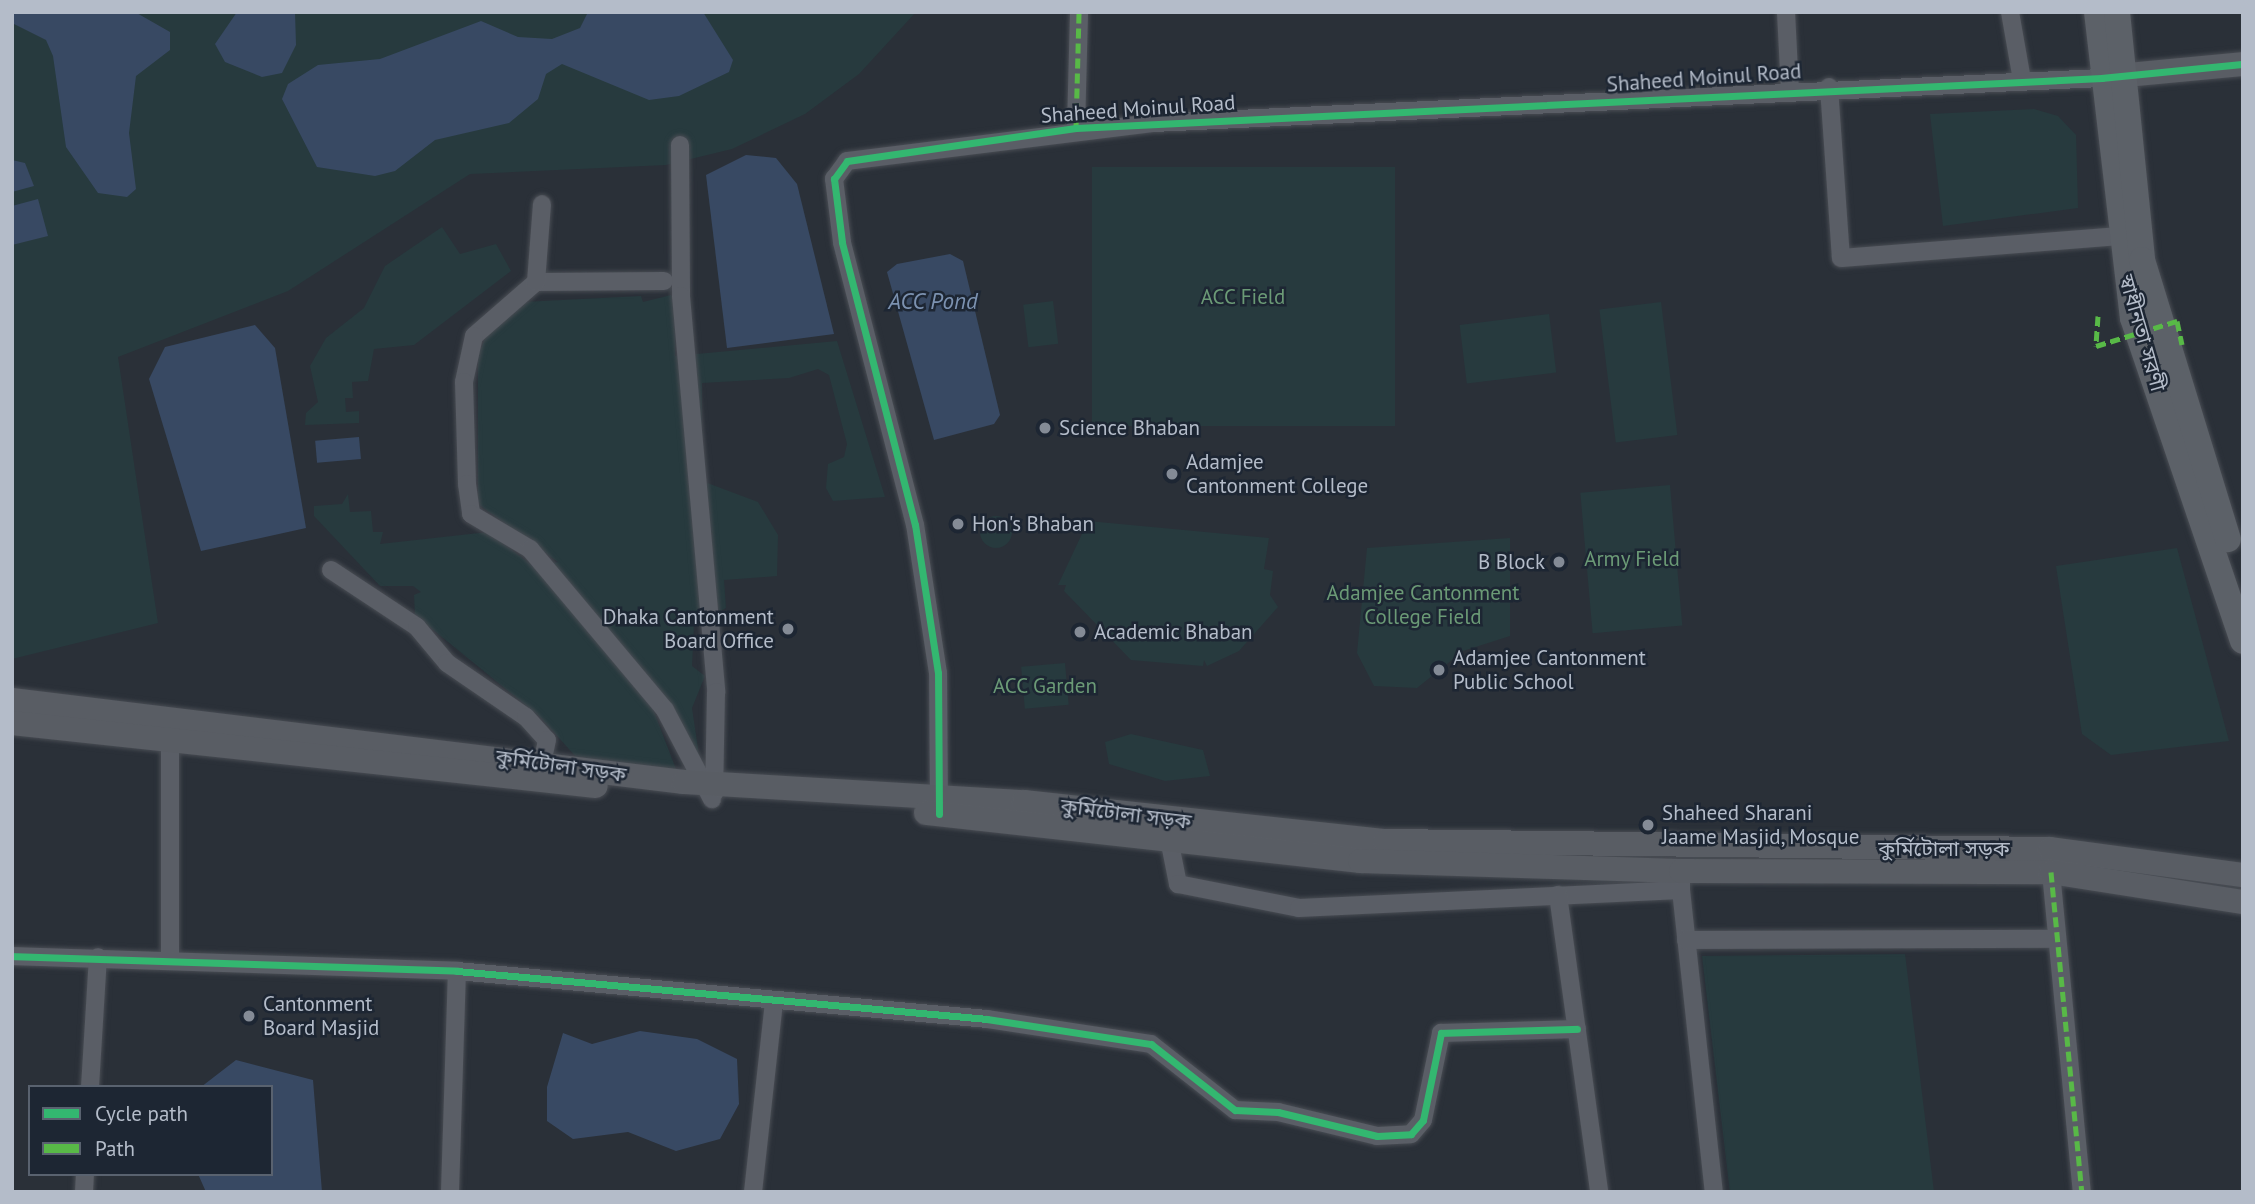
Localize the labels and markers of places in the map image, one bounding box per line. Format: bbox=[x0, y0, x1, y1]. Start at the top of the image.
place label: Science Bhaban bbox=[1059, 415, 1200, 441]
marker: Science Bhaban bbox=[1037, 420, 1053, 436]
place label: Adamjee Cantonment College bbox=[1186, 449, 1368, 499]
marker: Adamjee Cantonment College bbox=[1164, 466, 1180, 482]
place label: Hon's Bhaban bbox=[972, 511, 1094, 537]
marker: Hon's Bhaban bbox=[950, 516, 966, 532]
place label: B Block bbox=[1478, 549, 1545, 575]
marker: B Block bbox=[1551, 554, 1567, 570]
place label: Dhaka Cantonment Board Office bbox=[603, 604, 774, 654]
place label: Academic Bhaban bbox=[1094, 619, 1253, 645]
marker: Dhaka Cantonment Board Office bbox=[780, 621, 796, 637]
marker: Academic Bhaban bbox=[1072, 624, 1088, 640]
place label: Adamjee Cantonment Public School bbox=[1453, 645, 1646, 695]
marker: Adamjee Cantonment Public School bbox=[1431, 662, 1447, 678]
place label: Shaheed Sharani Jaame Masjid, Mosque bbox=[1662, 800, 1861, 850]
marker: Shaheed Sharani Jaame Masjid, Mosque bbox=[1640, 817, 1656, 833]
place label: Cantonment Board Masjid bbox=[263, 991, 379, 1041]
marker: Cantonment Board Masjid bbox=[241, 1008, 257, 1024]

